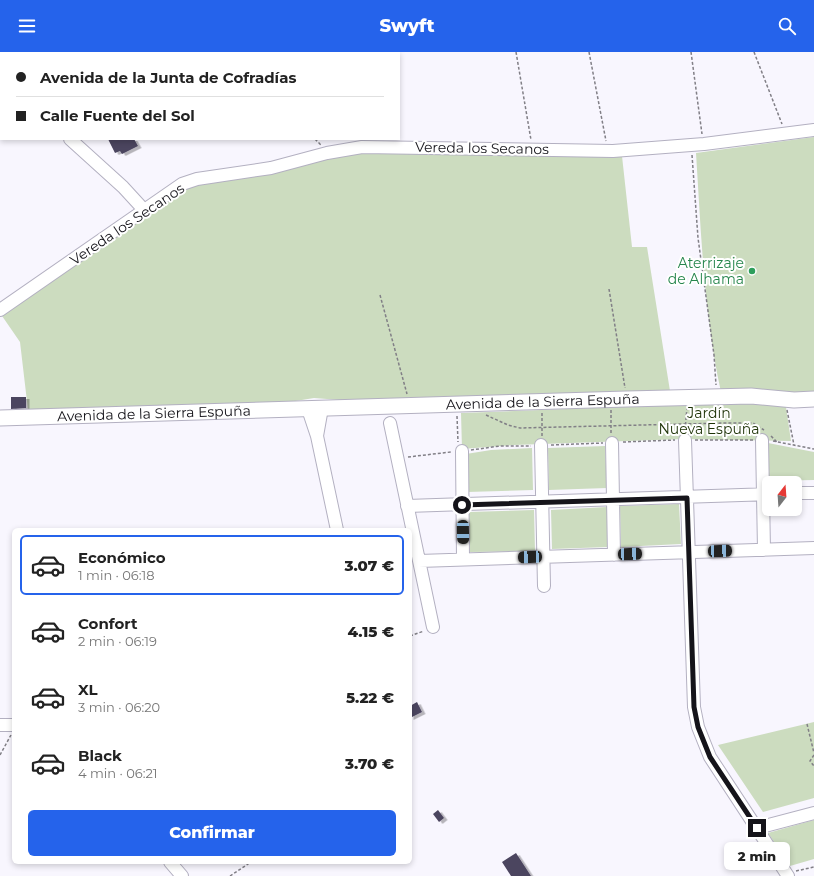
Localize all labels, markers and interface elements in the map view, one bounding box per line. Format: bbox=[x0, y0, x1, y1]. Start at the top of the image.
icon: menu bbox=[16, 15, 38, 37]
text: Swyft bbox=[380, 15, 434, 37]
icon: search bbox=[776, 15, 798, 37]
text: Avenida de la Junta de Cofradías bbox=[40, 68, 296, 87]
text: Calle Fuente del Sol bbox=[40, 106, 195, 125]
street label: Vereda los Secanos bbox=[415, 138, 549, 158]
street label: Vereda los Secanos bbox=[66, 179, 188, 269]
place label: Aterrizaje de Alhama bbox=[668, 254, 744, 288]
marker: Aterrizaje de Alhama bbox=[747, 266, 757, 276]
street label: Avenida de la Sierra Espuña bbox=[446, 390, 640, 413]
street label: Avenida de la Sierra Espuña bbox=[57, 401, 251, 425]
park label: Jardín Nueva Espuña bbox=[658, 404, 760, 438]
north arrow bbox=[762, 476, 802, 516]
map controls bbox=[762, 476, 802, 516]
route start bbox=[453, 496, 471, 514]
car bbox=[457, 520, 469, 544]
car bbox=[708, 545, 732, 557]
icon: car bbox=[30, 547, 66, 583]
text: Económico bbox=[78, 548, 166, 567]
car bbox=[618, 548, 642, 560]
car bbox=[518, 551, 542, 563]
text: 3.07 € bbox=[345, 556, 394, 575]
text: 1 min · 06:18 bbox=[78, 567, 155, 583]
icon: car bbox=[30, 613, 66, 649]
text: Confort bbox=[78, 614, 138, 633]
text: 4.15 € bbox=[347, 622, 394, 641]
text: 2 min · 06:19 bbox=[78, 633, 157, 649]
icon: car bbox=[30, 679, 66, 715]
text: XL bbox=[78, 680, 97, 699]
text: 5.22 € bbox=[346, 688, 394, 707]
text: 3 min · 06:20 bbox=[78, 699, 160, 715]
icon: car bbox=[30, 745, 66, 781]
text: Black bbox=[78, 746, 122, 765]
text: 3.70 € bbox=[345, 754, 394, 773]
text: 4 min · 06:21 bbox=[78, 765, 158, 781]
button: Confirmar bbox=[28, 810, 396, 856]
route end bbox=[748, 819, 766, 837]
callout: 2 min bbox=[724, 842, 790, 870]
text: 2 min bbox=[738, 848, 776, 864]

